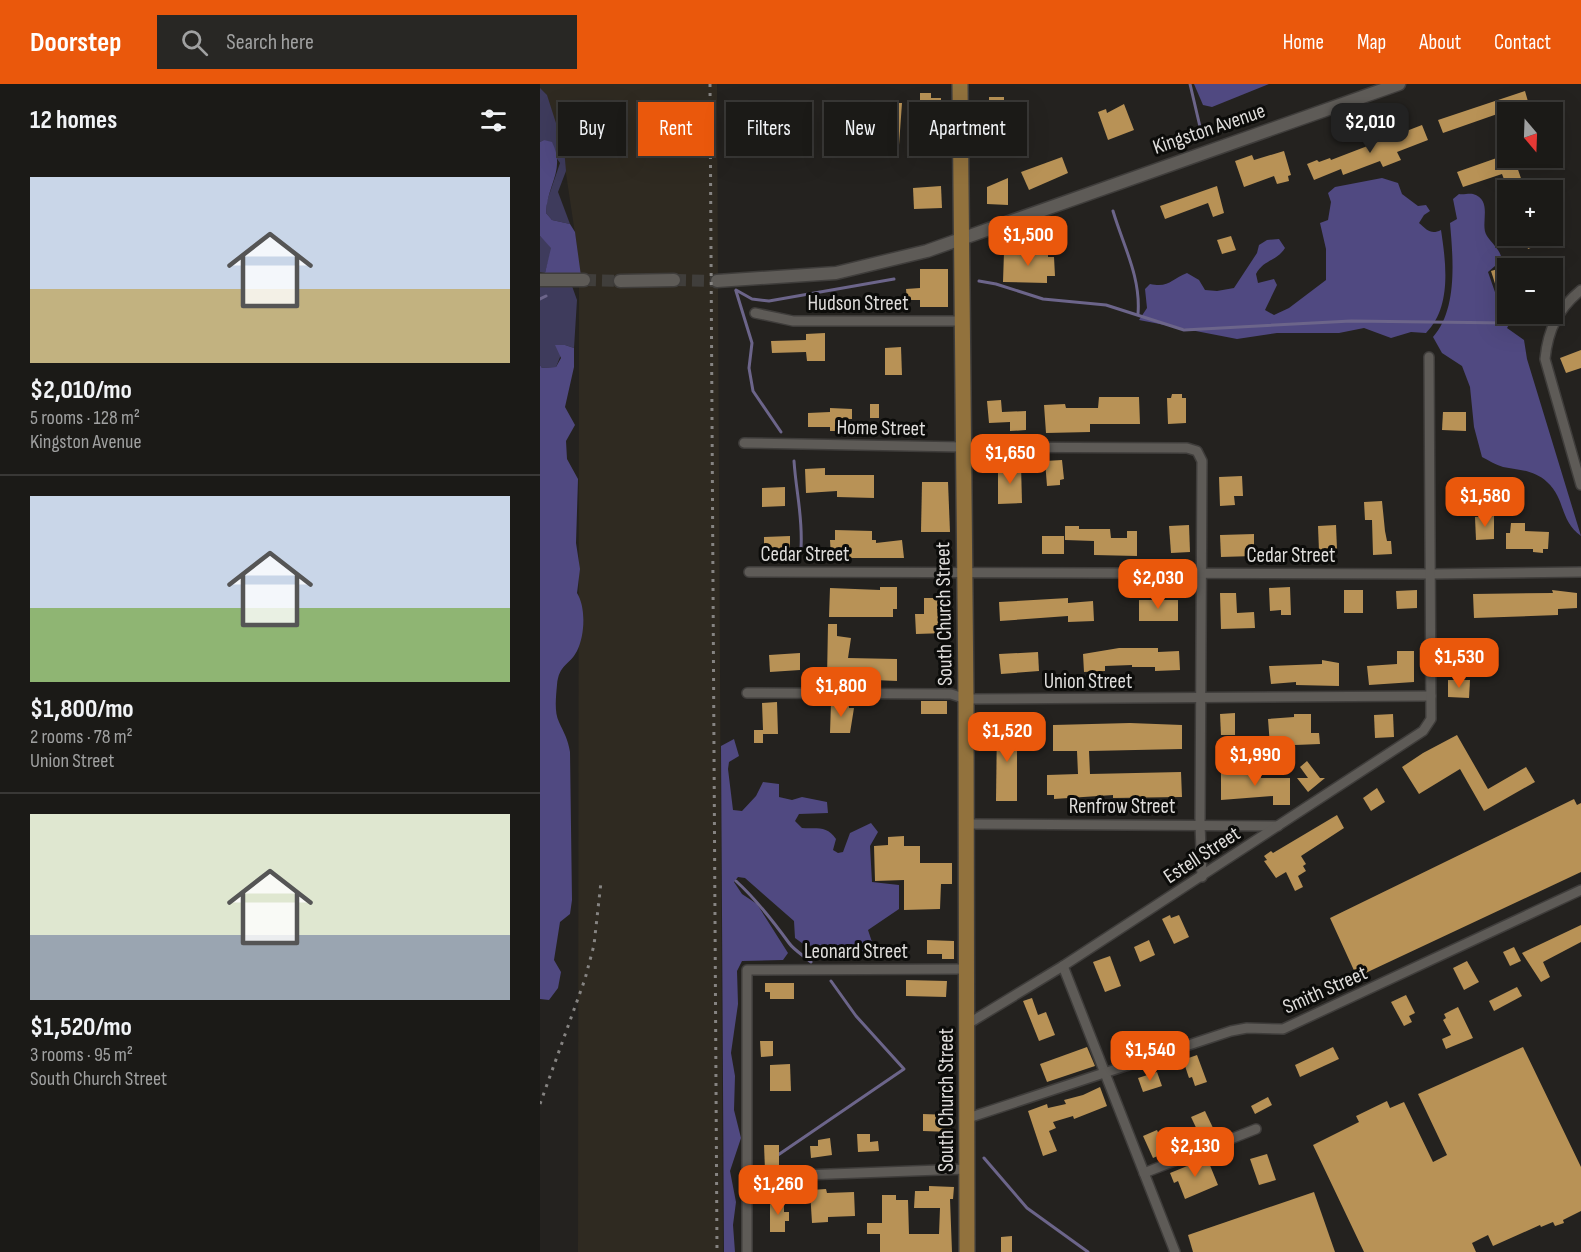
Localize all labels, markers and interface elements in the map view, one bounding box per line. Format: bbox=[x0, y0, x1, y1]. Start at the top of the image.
search box bbox=[157, 15, 577, 69]
text: Doorstep bbox=[30, 26, 121, 59]
icon: search bbox=[178, 26, 211, 59]
text: Search here bbox=[226, 29, 314, 56]
text: Home bbox=[1283, 30, 1324, 55]
text: Map bbox=[1357, 30, 1386, 55]
text: About bbox=[1419, 30, 1461, 55]
text: Contact bbox=[1494, 30, 1551, 55]
street label: Kingston Avenue bbox=[1150, 98, 1268, 160]
chip: Buy bbox=[558, 102, 626, 156]
chip: Rent bbox=[638, 102, 714, 156]
chip: Filters bbox=[726, 102, 812, 156]
chip: New bbox=[824, 102, 897, 156]
chip: Apartment bbox=[909, 102, 1027, 156]
north arrow bbox=[1497, 102, 1563, 168]
map controls bbox=[1497, 102, 1563, 324]
pin: $2,010 bbox=[1321, 103, 1419, 154]
icon: filters bbox=[477, 104, 510, 137]
text: 12 homes bbox=[30, 105, 117, 136]
text: $2,010 bbox=[1345, 110, 1395, 134]
button: + bbox=[1497, 180, 1563, 246]
icon: home bbox=[216, 216, 324, 324]
pin: $1,500 bbox=[979, 216, 1077, 267]
text: $1,500 bbox=[1002, 223, 1054, 247]
button: − bbox=[1497, 258, 1563, 324]
street label: Hudson Street bbox=[807, 291, 909, 316]
text: $2,010/mo bbox=[30, 375, 132, 406]
text: 5 rooms · 128 m² bbox=[30, 406, 140, 430]
street label: Home Street bbox=[836, 415, 926, 441]
text: Kingston Avenue bbox=[30, 430, 141, 454]
pin: $1,650 bbox=[961, 434, 1059, 485]
text: $1,650 bbox=[985, 441, 1035, 465]
pin: $1,580 bbox=[1436, 477, 1534, 528]
text: $1,580 bbox=[1459, 484, 1511, 508]
icon: home bbox=[216, 535, 324, 643]
street label: Cedar Street bbox=[761, 542, 849, 567]
street label: South Church Street bbox=[930, 542, 958, 686]
street label: Cedar Street bbox=[1247, 543, 1335, 568]
pin: $2,030 bbox=[1109, 559, 1207, 610]
text: $2,030 bbox=[1132, 566, 1184, 590]
pin: $1,530 bbox=[1410, 638, 1508, 689]
text: $1,530 bbox=[1434, 645, 1484, 669]
pin: $1,800 bbox=[792, 667, 890, 718]
street label: Union Street bbox=[1044, 669, 1132, 694]
text: $1,800 bbox=[815, 674, 867, 698]
text: $1,800/mo bbox=[30, 694, 134, 725]
pin: $1,520 bbox=[958, 712, 1056, 763]
text: $1,520 bbox=[982, 719, 1032, 743]
text: 2 rooms · 78 m² bbox=[30, 725, 133, 749]
pin: $1,990 bbox=[1206, 736, 1304, 787]
text: $1,990 bbox=[1229, 743, 1281, 767]
text: Union Street bbox=[30, 749, 114, 773]
street label: Renfrow Street bbox=[1069, 794, 1175, 819]
street label: Estell Street bbox=[1159, 821, 1245, 889]
icon: home bbox=[216, 853, 324, 961]
street label: Leonard Street bbox=[804, 939, 908, 964]
street label: Smith Street bbox=[1279, 960, 1371, 1020]
text: $1,520/mo bbox=[30, 1012, 132, 1043]
street label: South Church Street bbox=[934, 1028, 959, 1172]
pin: $1,540 bbox=[1101, 1031, 1199, 1082]
text: $1,540 bbox=[1125, 1038, 1175, 1062]
text: 3 rooms · 95 m² bbox=[30, 1043, 133, 1067]
text: South Church Street bbox=[30, 1067, 167, 1091]
pin: $2,130 bbox=[1146, 1127, 1244, 1178]
text: $2,130 bbox=[1170, 1134, 1220, 1158]
pin: $1,260 bbox=[729, 1165, 827, 1216]
text: $1,260 bbox=[753, 1172, 803, 1196]

